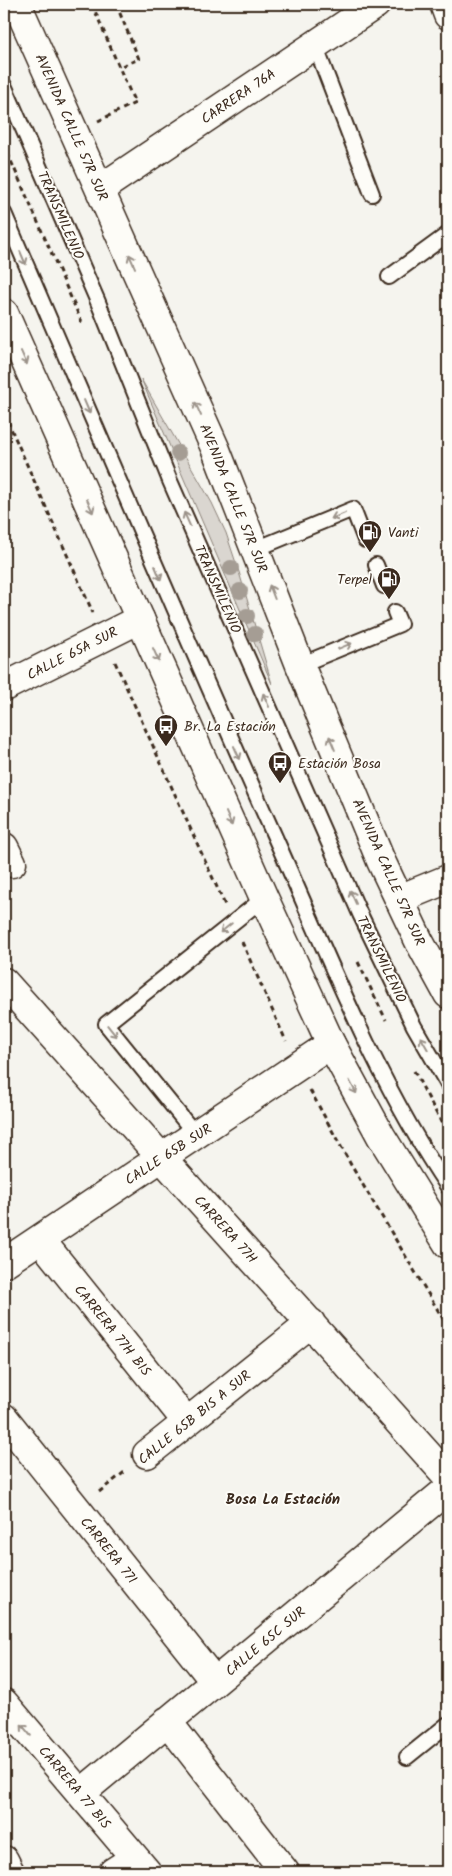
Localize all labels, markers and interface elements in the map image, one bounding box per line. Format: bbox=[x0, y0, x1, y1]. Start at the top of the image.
street label: AVENIDA CALLE 57R SUR bbox=[29, 50, 113, 204]
street label: CARRERA 76A bbox=[197, 64, 281, 130]
street label: TRANSMILENIO bbox=[31, 168, 90, 264]
one-way arrow bbox=[19, 250, 28, 265]
one-way arrow bbox=[126, 254, 136, 269]
one-way arrow bbox=[19, 350, 29, 365]
one-way arrow bbox=[83, 399, 92, 414]
one-way arrow bbox=[192, 402, 202, 417]
street label: AVENIDA CALLE 57R SUR bbox=[193, 421, 273, 576]
one-way arrow bbox=[85, 498, 95, 513]
one-way arrow bbox=[331, 511, 346, 521]
one-way arrow bbox=[182, 512, 192, 527]
fuel station icon: Vanti bbox=[357, 519, 383, 553]
place label: Vanti bbox=[388, 522, 419, 544]
street label: TRANSMILENIO bbox=[188, 542, 247, 638]
one-way arrow bbox=[154, 565, 163, 580]
fuel station icon: Terpel bbox=[376, 566, 402, 600]
place label: Terpel bbox=[337, 569, 373, 591]
one-way arrow bbox=[267, 585, 276, 601]
street label: CALLE 65A SUR bbox=[23, 622, 122, 686]
one-way arrow bbox=[337, 641, 352, 650]
one-way arrow bbox=[151, 647, 161, 662]
one-way arrow bbox=[261, 693, 271, 708]
bus stop icon: Br. La Estación bbox=[153, 713, 179, 747]
place label: Br. La Estación bbox=[184, 716, 276, 738]
one-way arrow bbox=[327, 736, 337, 751]
one-way arrow bbox=[233, 745, 243, 760]
bus stop icon: Estación Bosa bbox=[267, 750, 293, 784]
place label: Estación Bosa bbox=[298, 753, 381, 775]
street label: AVENIDA CALLE 57R SUR bbox=[346, 795, 430, 949]
one-way arrow bbox=[225, 811, 235, 826]
one-way arrow bbox=[347, 890, 357, 905]
street label: TRANSMILENIO bbox=[350, 912, 412, 1007]
one-way arrow bbox=[219, 922, 232, 933]
one-way arrow bbox=[107, 1024, 118, 1037]
one-way arrow bbox=[419, 1035, 429, 1050]
one-way arrow bbox=[349, 1080, 359, 1094]
street label: CALLE 65B SUR bbox=[121, 1118, 216, 1191]
street label: CARRERA 77H bbox=[188, 1190, 262, 1269]
street label: CARRERA 77H BIS bbox=[68, 1280, 156, 1382]
street label: CALLE 65B BIS A SUR bbox=[133, 1365, 256, 1470]
district label: Bosa La Estación bbox=[226, 1488, 340, 1512]
street label: CARRERA 77I bbox=[74, 1512, 142, 1589]
street label: CALLE 65C SUR bbox=[221, 1601, 311, 1682]
one-way arrow bbox=[21, 1723, 32, 1736]
street label: CARRERA 77 BIS bbox=[33, 1741, 116, 1835]

